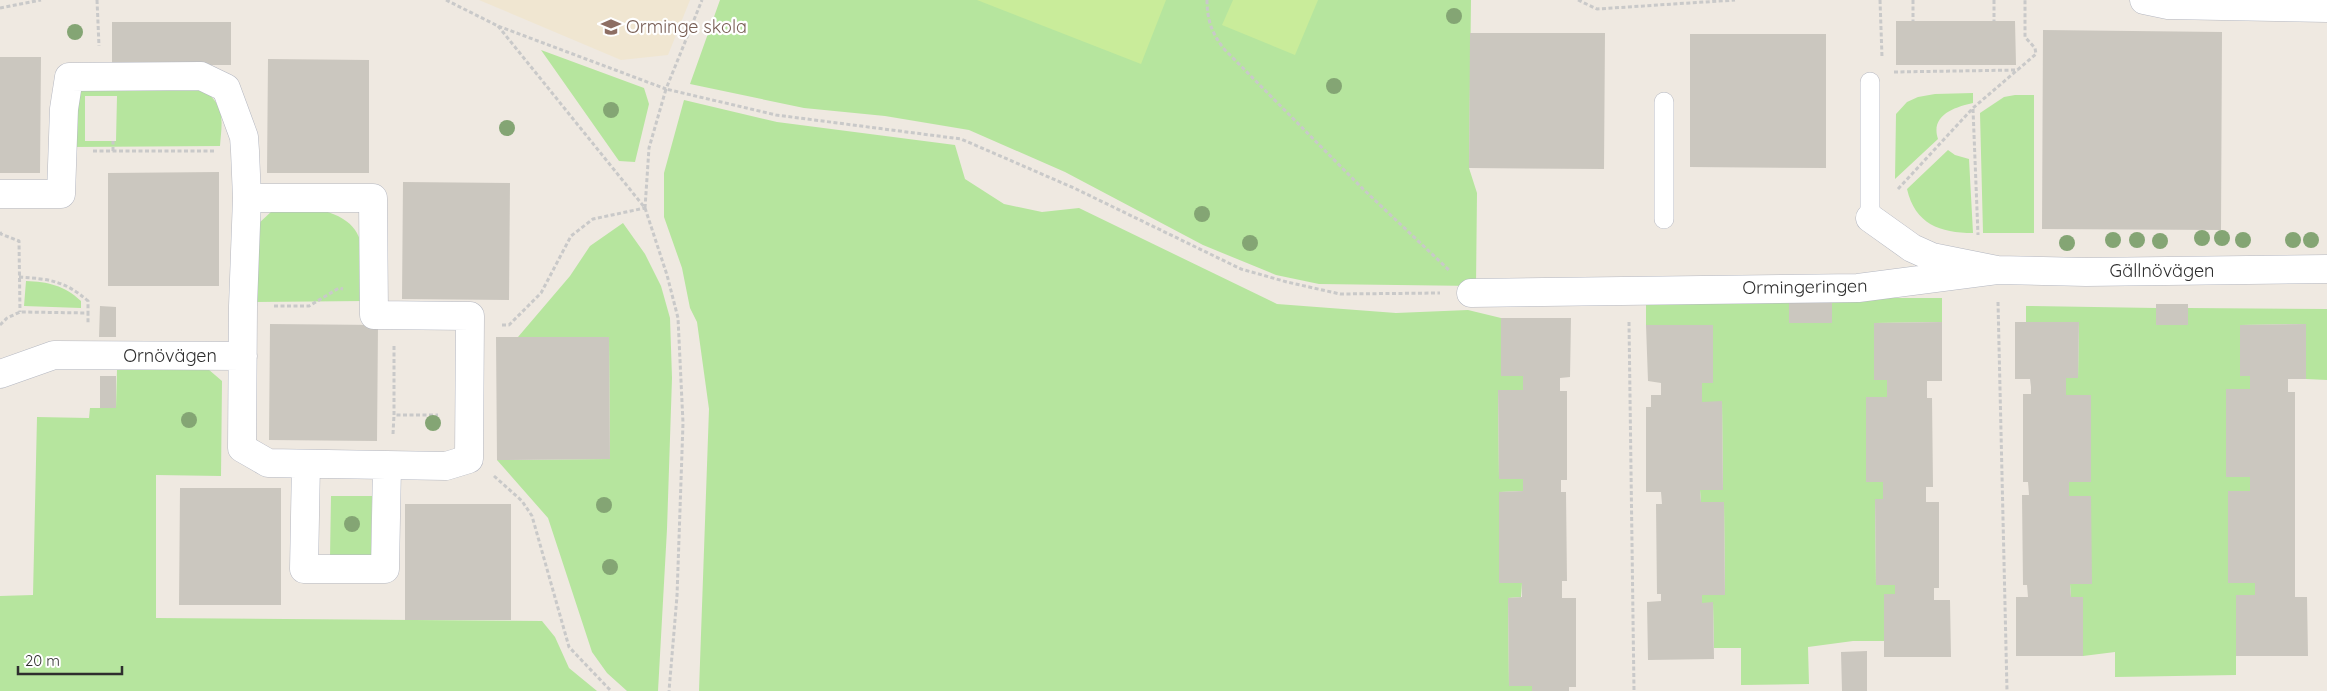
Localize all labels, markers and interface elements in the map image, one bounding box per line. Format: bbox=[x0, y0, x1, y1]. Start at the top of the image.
place label: Orminge skola bbox=[626, 15, 747, 38]
school or university icon: Orminge skola bbox=[600, 16, 622, 38]
street label: Gällnövägen bbox=[2110, 259, 2214, 282]
street label: Ormingeringen bbox=[1742, 274, 1868, 299]
street label: Ornövägen bbox=[123, 344, 217, 367]
scale bar bbox=[18, 644, 121, 676]
text: 20 m bbox=[25, 651, 60, 670]

